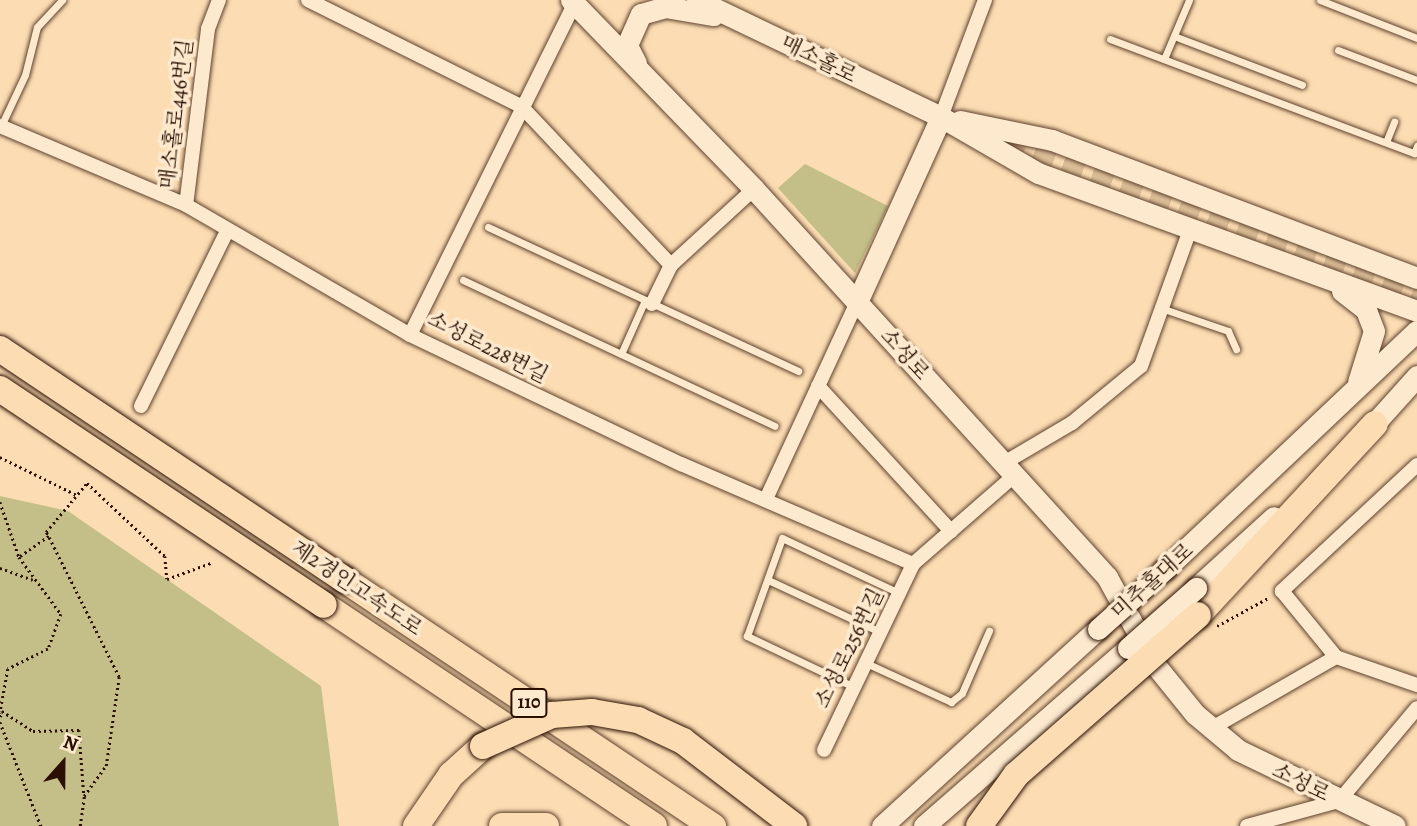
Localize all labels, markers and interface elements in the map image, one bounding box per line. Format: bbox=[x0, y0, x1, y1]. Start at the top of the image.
street label: 매소홀로 bbox=[777, 30, 861, 88]
street label: 매소홀로446번길 bbox=[154, 38, 198, 190]
street label: 소성로228번길 bbox=[424, 306, 552, 388]
street label: 소성로 bbox=[875, 323, 935, 385]
street label: 제2경인고속도로 bbox=[287, 535, 427, 641]
street label: 미추홀대로 bbox=[1106, 538, 1198, 624]
street label: 소성로256번길 bbox=[809, 584, 889, 712]
road number: 110 bbox=[510, 688, 548, 718]
north arrow bbox=[28, 728, 98, 798]
text: N bbox=[59, 729, 82, 758]
street label: 소성로 bbox=[1268, 757, 1334, 807]

